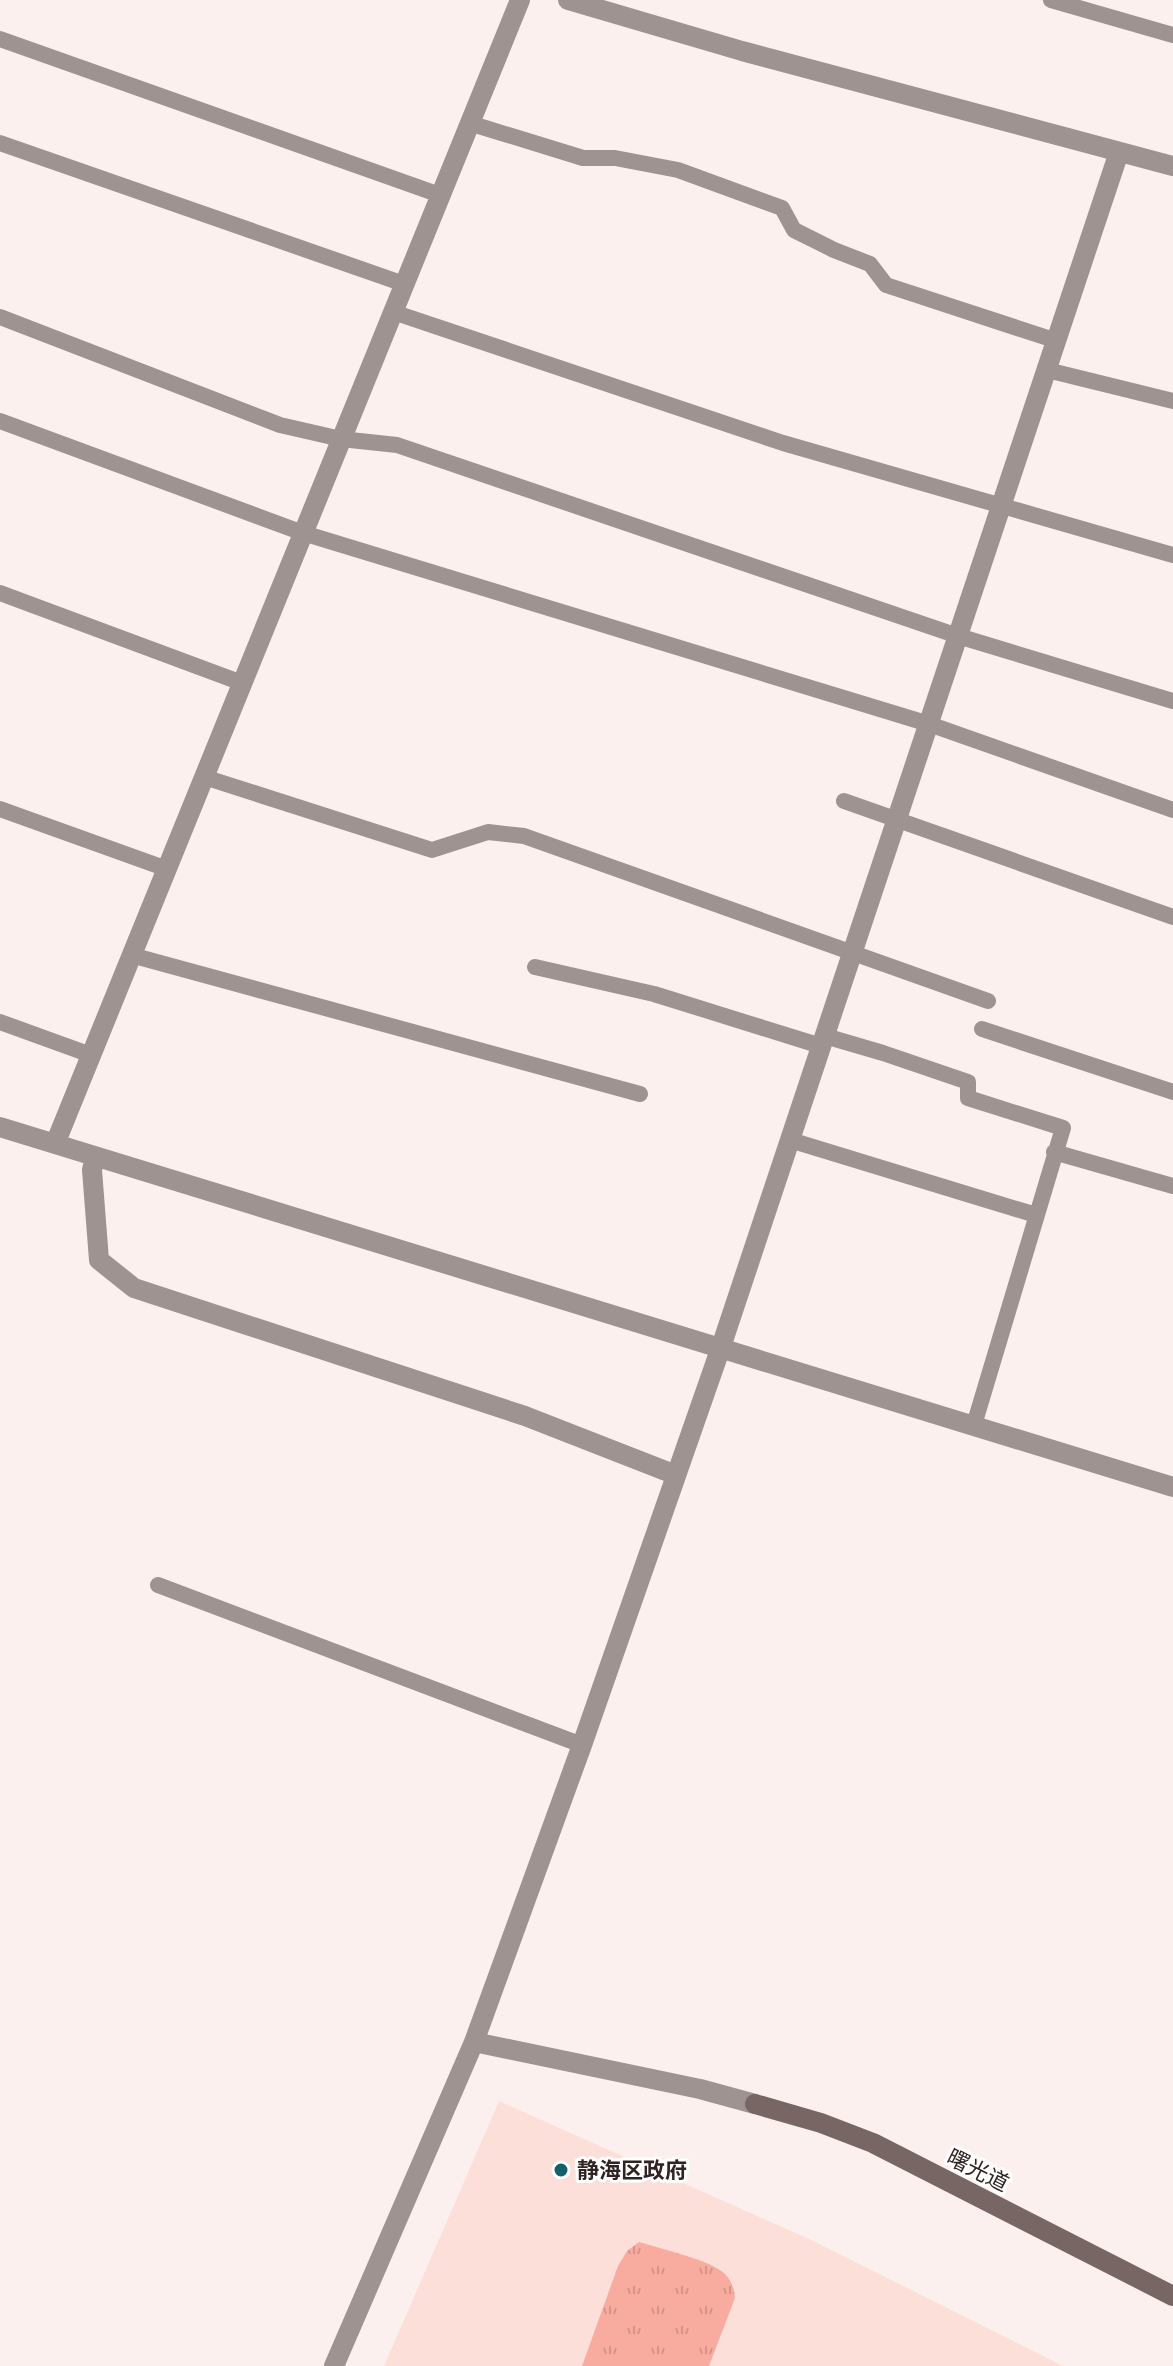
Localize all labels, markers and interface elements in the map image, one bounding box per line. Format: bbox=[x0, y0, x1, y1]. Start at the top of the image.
street label: 曙光道 bbox=[943, 2144, 1013, 2197]
place label: 静海区政府 bbox=[577, 2158, 687, 2183]
marker: 静海区政府 bbox=[552, 2161, 570, 2179]

